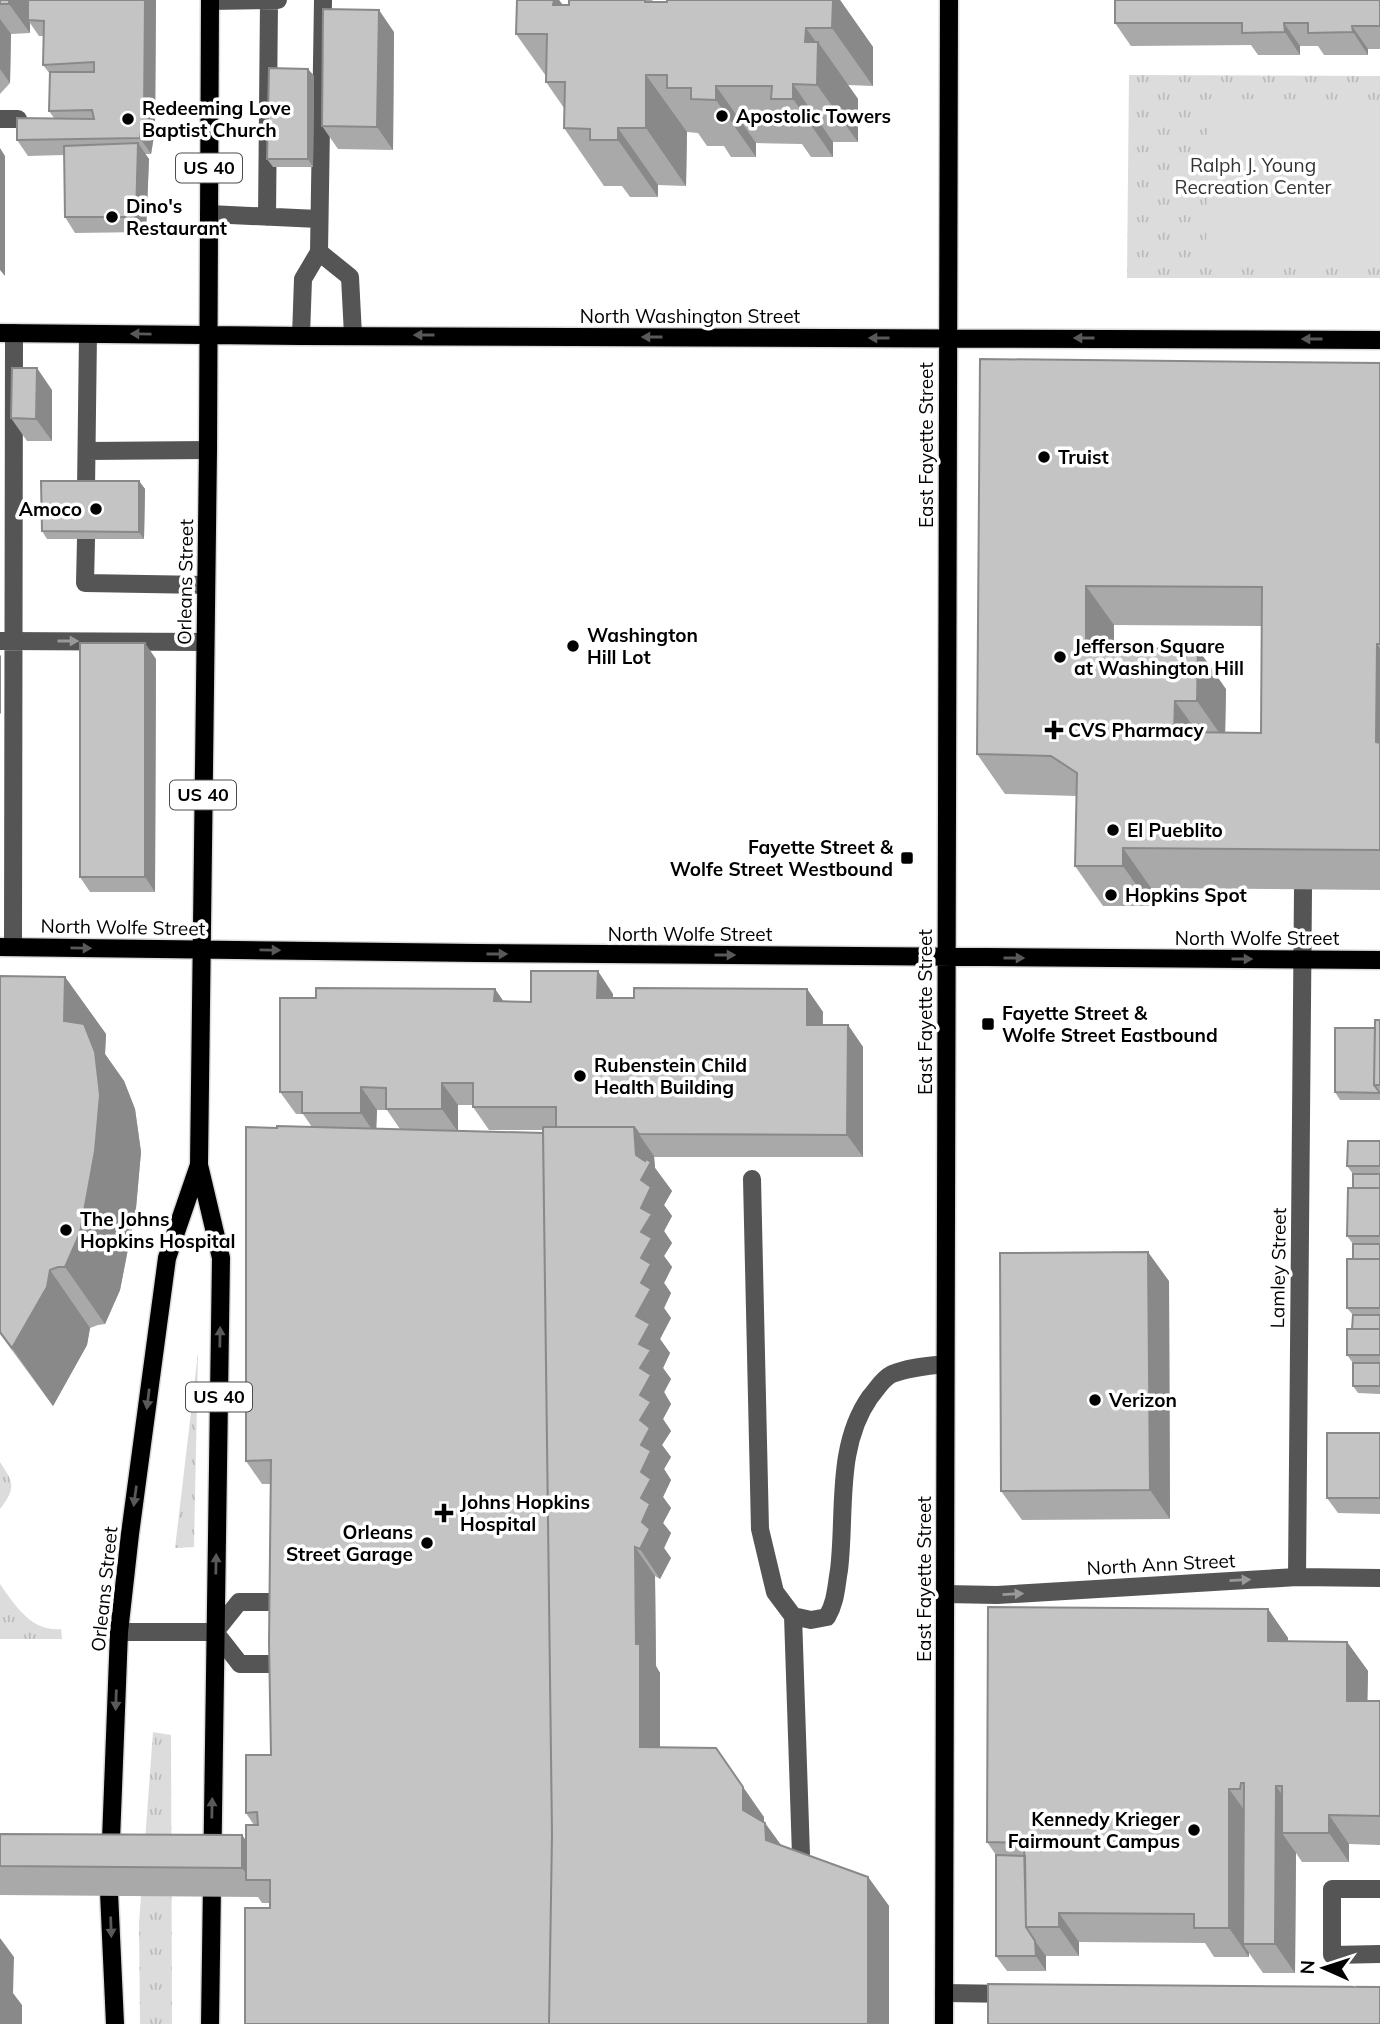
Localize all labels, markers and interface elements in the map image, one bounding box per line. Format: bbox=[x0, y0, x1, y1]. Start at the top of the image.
place label: Redeeming Love Baptist Church bbox=[142, 96, 291, 142]
place label: Apostolic Towers bbox=[736, 104, 891, 128]
marker: Apostolic Towers bbox=[714, 108, 730, 124]
marker: Redeeming Love Baptist Church bbox=[120, 111, 136, 127]
park label: Ralph J. Young Recreation Center bbox=[1175, 153, 1332, 199]
road number: US 40 bbox=[176, 154, 242, 182]
place label: Dino's Restaurant bbox=[126, 194, 227, 240]
marker: Dino's Restaurant bbox=[104, 209, 120, 225]
street label: North Washington Street bbox=[580, 304, 801, 328]
one-way arrow bbox=[130, 329, 152, 340]
one-way arrow bbox=[413, 330, 435, 341]
one-way arrow bbox=[641, 331, 663, 343]
one-way arrow bbox=[868, 332, 890, 344]
one-way arrow bbox=[1073, 333, 1095, 344]
one-way arrow bbox=[1301, 333, 1323, 345]
street label: East Fayette Street bbox=[914, 362, 938, 528]
place label: Truist bbox=[1058, 445, 1109, 469]
marker: Truist bbox=[1036, 449, 1052, 465]
place label: Amoco bbox=[19, 497, 82, 521]
marker: Amoco bbox=[88, 501, 104, 517]
street label: Orleans Street bbox=[172, 519, 198, 645]
place label: Washington Hill Lot bbox=[587, 623, 698, 669]
place label: Jefferson Square at Washington Hill bbox=[1074, 634, 1244, 680]
one-way arrow bbox=[57, 635, 79, 647]
marker: Washington Hill Lot bbox=[565, 638, 581, 654]
marker: Jefferson Square at Washington Hill bbox=[1052, 649, 1068, 665]
place label: CVS Pharmacy bbox=[1068, 718, 1205, 742]
marker: CVS Pharmacy bbox=[1046, 722, 1062, 738]
road number: US 40 bbox=[170, 780, 236, 810]
place label: El Pueblito bbox=[1127, 818, 1223, 842]
marker: El Pueblito bbox=[1105, 822, 1121, 838]
place label: Fayette Street & Wolfe Street Westbound bbox=[670, 835, 894, 881]
marker: Fayette Street & Wolfe Street Westbound bbox=[899, 850, 915, 866]
place label: Hopkins Spot bbox=[1125, 883, 1247, 907]
marker: Hopkins Spot bbox=[1103, 887, 1119, 903]
street label: North Wolfe Street bbox=[41, 914, 206, 940]
street label: North Wolfe Street bbox=[608, 922, 773, 946]
street label: North Wolfe Street bbox=[1175, 926, 1340, 950]
street label: East Fayette Street bbox=[913, 929, 937, 1095]
one-way arrow bbox=[70, 942, 92, 954]
one-way arrow bbox=[259, 944, 281, 956]
one-way arrow bbox=[486, 948, 508, 960]
one-way arrow bbox=[714, 949, 736, 961]
one-way arrow bbox=[1003, 952, 1025, 963]
one-way arrow bbox=[1231, 953, 1253, 965]
place label: Fayette Street & Wolfe Street Eastbound bbox=[1002, 1001, 1218, 1047]
marker: Fayette Street & Wolfe Street Eastbound bbox=[980, 1016, 996, 1032]
place label: Rubenstein Child Health Building bbox=[594, 1053, 747, 1099]
marker: Rubenstein Child Health Building bbox=[572, 1068, 588, 1084]
place label: The Johns Hopkins Hospital bbox=[80, 1207, 236, 1253]
street label: Lamley Street bbox=[1265, 1207, 1291, 1329]
marker: The Johns Hopkins Hospital bbox=[58, 1222, 74, 1238]
one-way arrow bbox=[214, 1325, 226, 1347]
road number: US 40 bbox=[186, 1382, 252, 1412]
one-way arrow bbox=[143, 1388, 154, 1410]
place label: Verizon bbox=[1108, 1388, 1177, 1412]
marker: Verizon bbox=[1087, 1392, 1103, 1408]
one-way arrow bbox=[129, 1485, 140, 1507]
place label: Johns Hopkins Hospital bbox=[460, 1490, 590, 1536]
street label: East Fayette Street bbox=[912, 1496, 936, 1662]
marker: Johns Hopkins Hospital bbox=[434, 1503, 454, 1523]
place label: Orleans Street Garage bbox=[286, 1520, 413, 1566]
street label: Orleans Street bbox=[85, 1525, 123, 1653]
marker: Orleans Street Garage bbox=[419, 1535, 435, 1551]
street label: North Ann Street bbox=[1086, 1548, 1236, 1580]
one-way arrow bbox=[210, 1553, 222, 1575]
one-way arrow bbox=[1229, 1575, 1251, 1586]
one-way arrow bbox=[1002, 1588, 1024, 1599]
one-way arrow bbox=[111, 1689, 122, 1711]
one-way arrow bbox=[206, 1797, 218, 1819]
place label: Kennedy Krieger Fairmount Campus bbox=[1008, 1807, 1181, 1853]
marker: Kennedy Krieger Fairmount Campus bbox=[1186, 1822, 1202, 1838]
one-way arrow bbox=[105, 1916, 116, 1938]
north arrow bbox=[1289, 1933, 1359, 2003]
text: N bbox=[1295, 1959, 1319, 1975]

